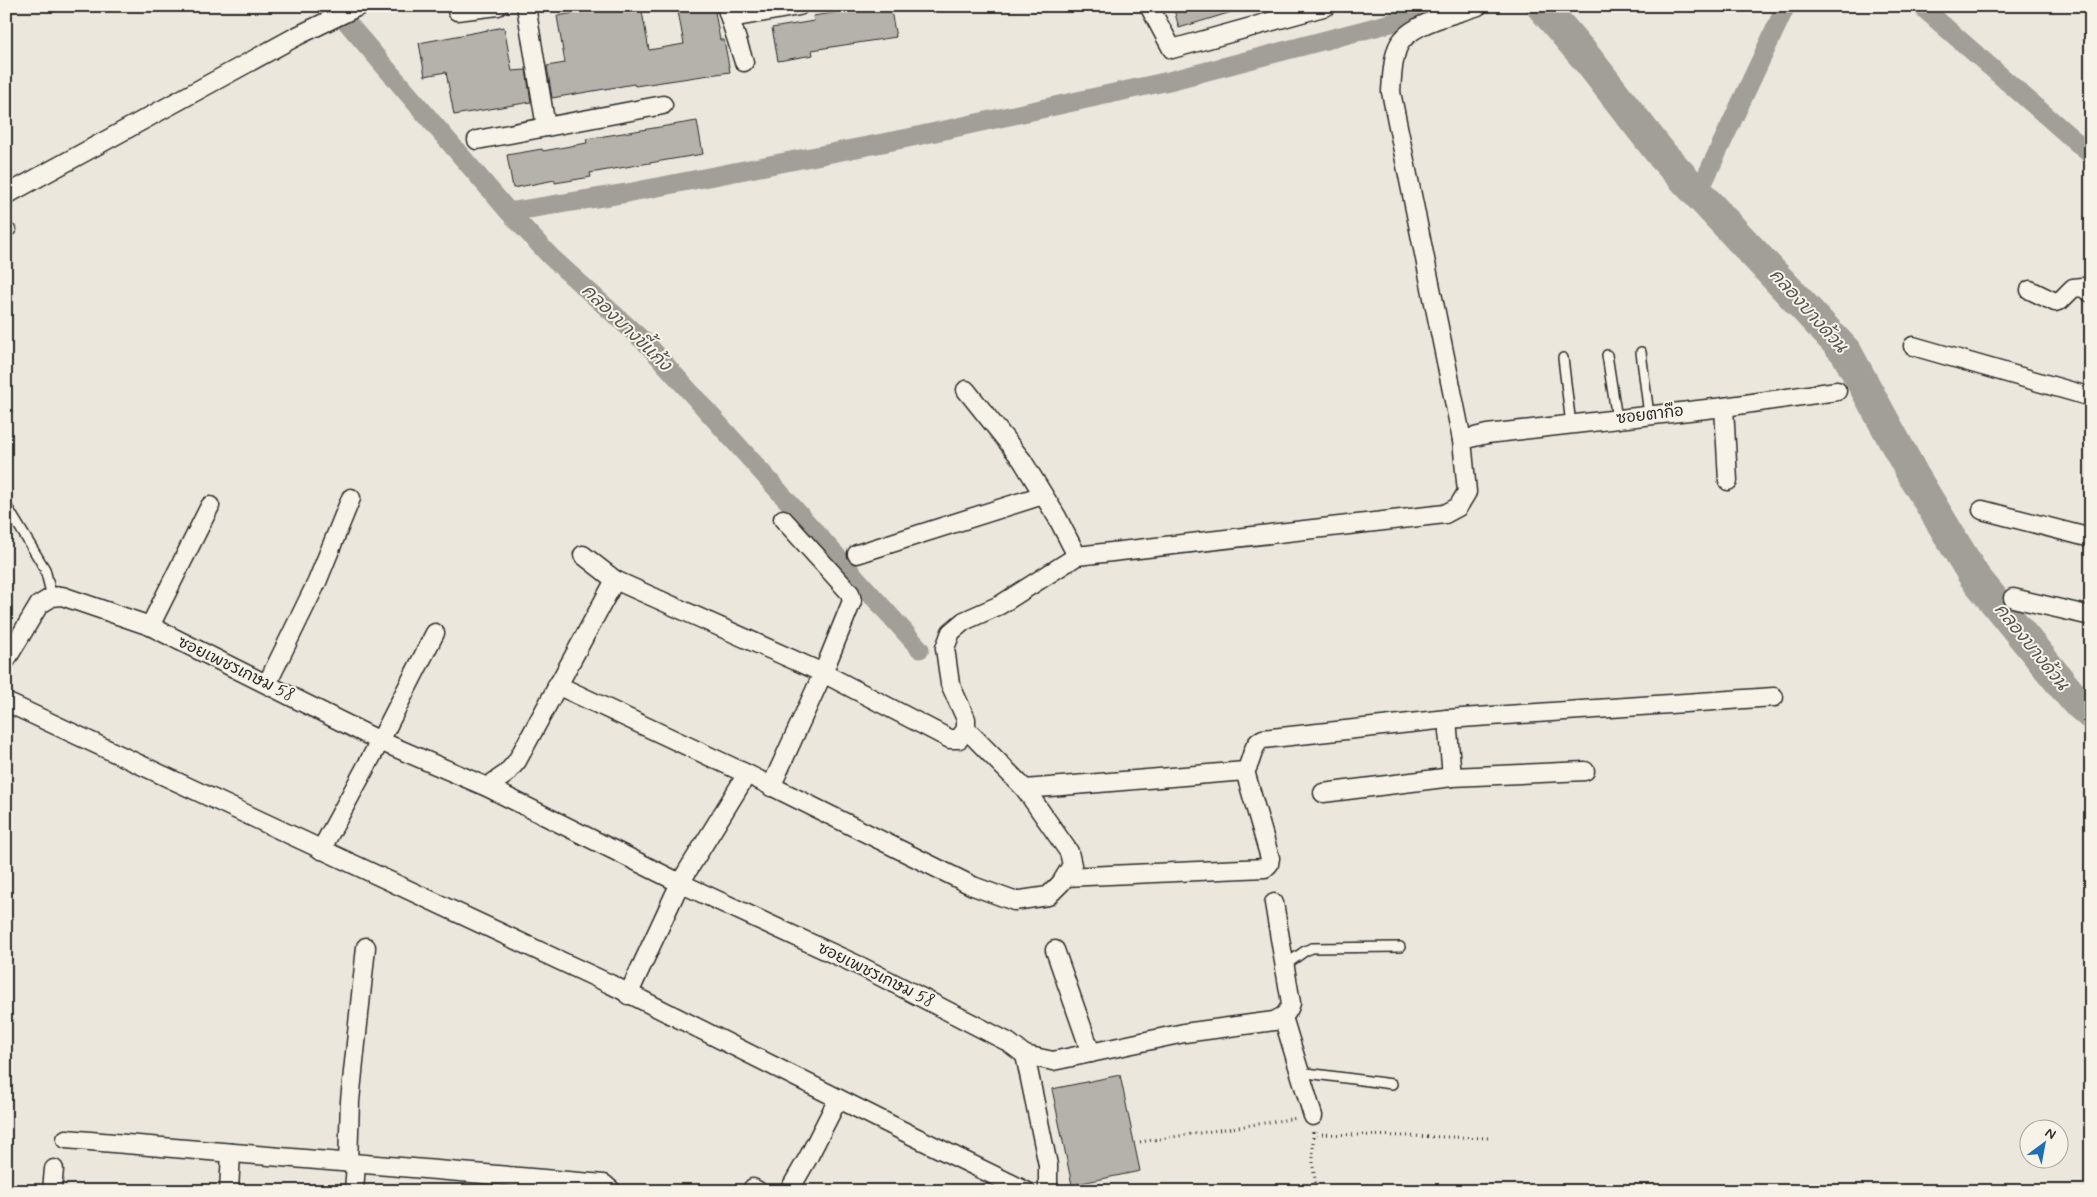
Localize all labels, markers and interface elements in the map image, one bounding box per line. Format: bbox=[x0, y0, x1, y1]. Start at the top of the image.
water label: คลองบางด้วน bbox=[1764, 263, 1854, 359]
water label: คลองบางขี้แก้ง bbox=[576, 275, 681, 378]
street label: ซอยตากือ bbox=[1615, 398, 1685, 430]
water label: คลองบางด้วน bbox=[1988, 598, 2075, 696]
street label: ซอยเพชรเกษม 58 bbox=[174, 632, 298, 706]
street label: ซอยเพชรเกษม 58 bbox=[814, 938, 938, 1012]
north arrow bbox=[2020, 1120, 2070, 1170]
text: N bbox=[2042, 1124, 2059, 1144]

